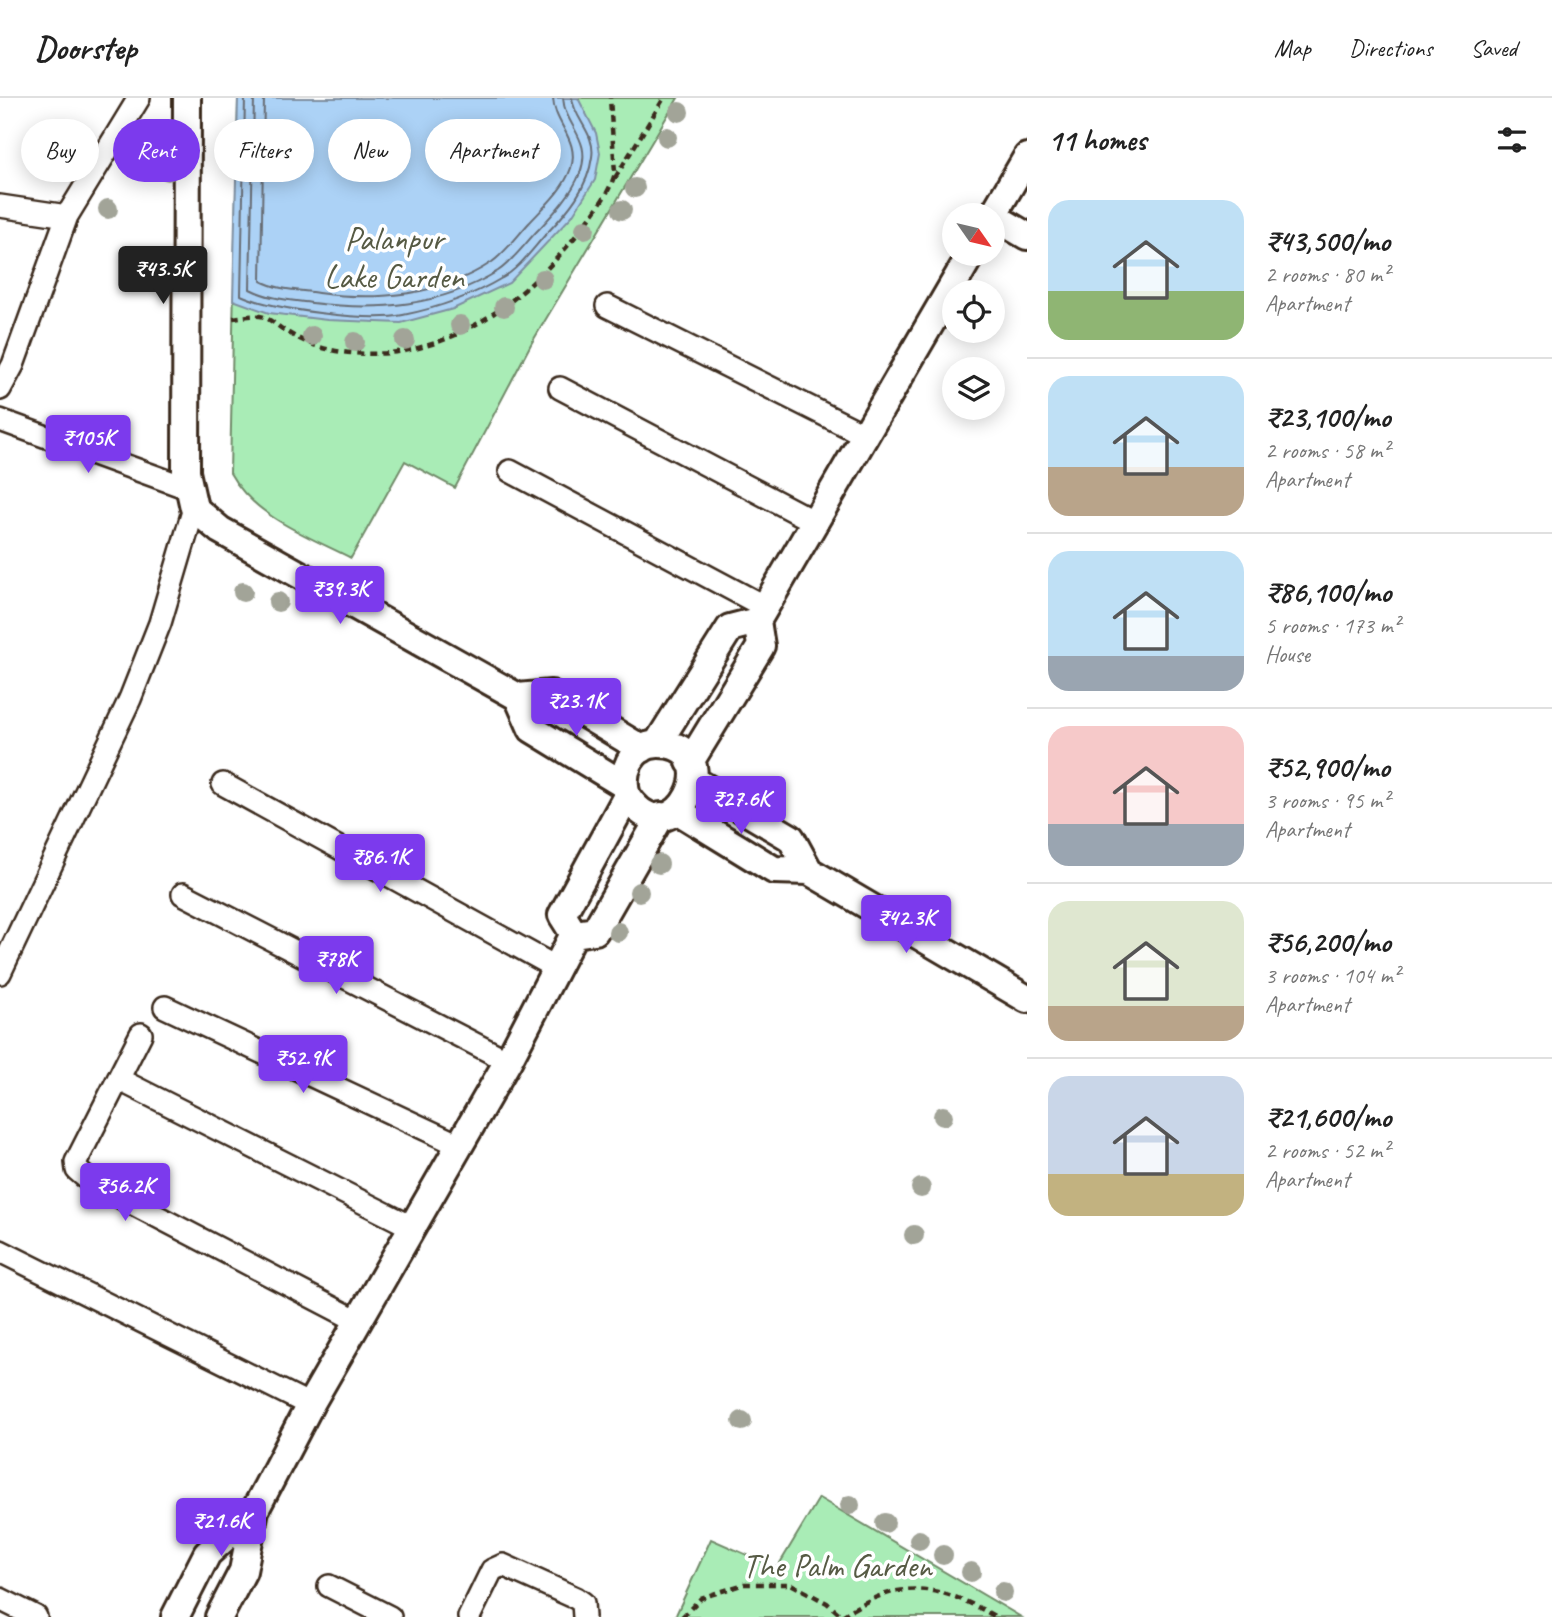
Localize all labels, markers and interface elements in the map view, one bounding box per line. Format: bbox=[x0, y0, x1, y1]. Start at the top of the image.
text: Doorstep bbox=[35, 27, 136, 69]
text: Map bbox=[1274, 33, 1311, 63]
text: Directions bbox=[1349, 33, 1432, 63]
text: Saved bbox=[1470, 33, 1517, 63]
chip: Buy bbox=[21, 119, 99, 182]
chip: Rent bbox=[113, 119, 200, 182]
chip: Filters bbox=[214, 119, 314, 182]
chip: New bbox=[328, 119, 411, 182]
chip: Apartment bbox=[425, 119, 561, 182]
text: 11 homes bbox=[1048, 121, 1146, 159]
icon: filters bbox=[1493, 121, 1531, 159]
north arrow bbox=[942, 203, 1004, 266]
map controls bbox=[942, 203, 1005, 420]
park label: Palanpur Lake Garden bbox=[324, 218, 465, 298]
text: ₹43,500/mo bbox=[1265, 222, 1390, 260]
icon: home bbox=[1104, 228, 1188, 312]
pin: ₹43.5K bbox=[106, 246, 220, 306]
text: ₹43.5K bbox=[134, 254, 192, 283]
text: 2 rooms · 80 m² bbox=[1265, 260, 1389, 289]
button: locate bbox=[942, 280, 1005, 343]
text: Apartment bbox=[1265, 289, 1350, 318]
button: layers bbox=[942, 357, 1005, 420]
text: ₹23,100/mo bbox=[1265, 398, 1390, 436]
icon: home bbox=[1104, 404, 1188, 488]
pin: ₹105K bbox=[39, 416, 137, 475]
text: ₹105K bbox=[62, 423, 114, 452]
text: 2 rooms · 58 m² bbox=[1265, 436, 1389, 465]
text: Apartment bbox=[1265, 465, 1350, 494]
pin: ₹39.3K bbox=[283, 566, 397, 626]
text: ₹86,100/mo bbox=[1265, 573, 1391, 611]
text: ₹39.3K bbox=[311, 574, 369, 603]
icon: home bbox=[1104, 579, 1188, 663]
text: 5 rooms · 173 m² bbox=[1265, 611, 1400, 640]
text: House bbox=[1265, 640, 1310, 669]
pin: ₹23.1K bbox=[519, 678, 633, 738]
text: ₹23.1K bbox=[547, 686, 605, 715]
text: ₹52,900/mo bbox=[1265, 748, 1390, 786]
icon: home bbox=[1104, 754, 1188, 838]
pin: ₹27.6K bbox=[684, 776, 798, 836]
text: ₹27.6K bbox=[712, 784, 770, 813]
text: 3 rooms · 95 m² bbox=[1265, 786, 1389, 815]
text: Apartment bbox=[1265, 815, 1350, 844]
pin: ₹86.1K bbox=[323, 834, 437, 894]
text: ₹86.1K bbox=[351, 842, 409, 871]
pin: ₹42.3K bbox=[849, 896, 963, 955]
text: ₹42.3K bbox=[877, 903, 935, 932]
text: ₹56,200/mo bbox=[1265, 923, 1391, 961]
icon: home bbox=[1104, 929, 1188, 1013]
pin: ₹78K bbox=[295, 936, 377, 996]
text: ₹78K bbox=[315, 944, 357, 973]
text: 3 rooms · 104 m² bbox=[1265, 961, 1400, 990]
text: Apartment bbox=[1265, 990, 1350, 1019]
pin: ₹52.9K bbox=[246, 1035, 360, 1095]
text: ₹52.9K bbox=[275, 1043, 332, 1072]
text: ₹21,600/mo bbox=[1265, 1098, 1391, 1136]
icon: home bbox=[1104, 1104, 1188, 1188]
text: 2 rooms · 52 m² bbox=[1265, 1136, 1389, 1165]
pin: ₹56.2K bbox=[68, 1164, 182, 1223]
text: Apartment bbox=[1265, 1165, 1350, 1194]
text: ₹56.2K bbox=[96, 1171, 154, 1200]
pin: ₹21.6K bbox=[164, 1498, 278, 1558]
text: ₹21.6K bbox=[192, 1506, 250, 1535]
park label: The Palm Garden bbox=[742, 1545, 934, 1587]

